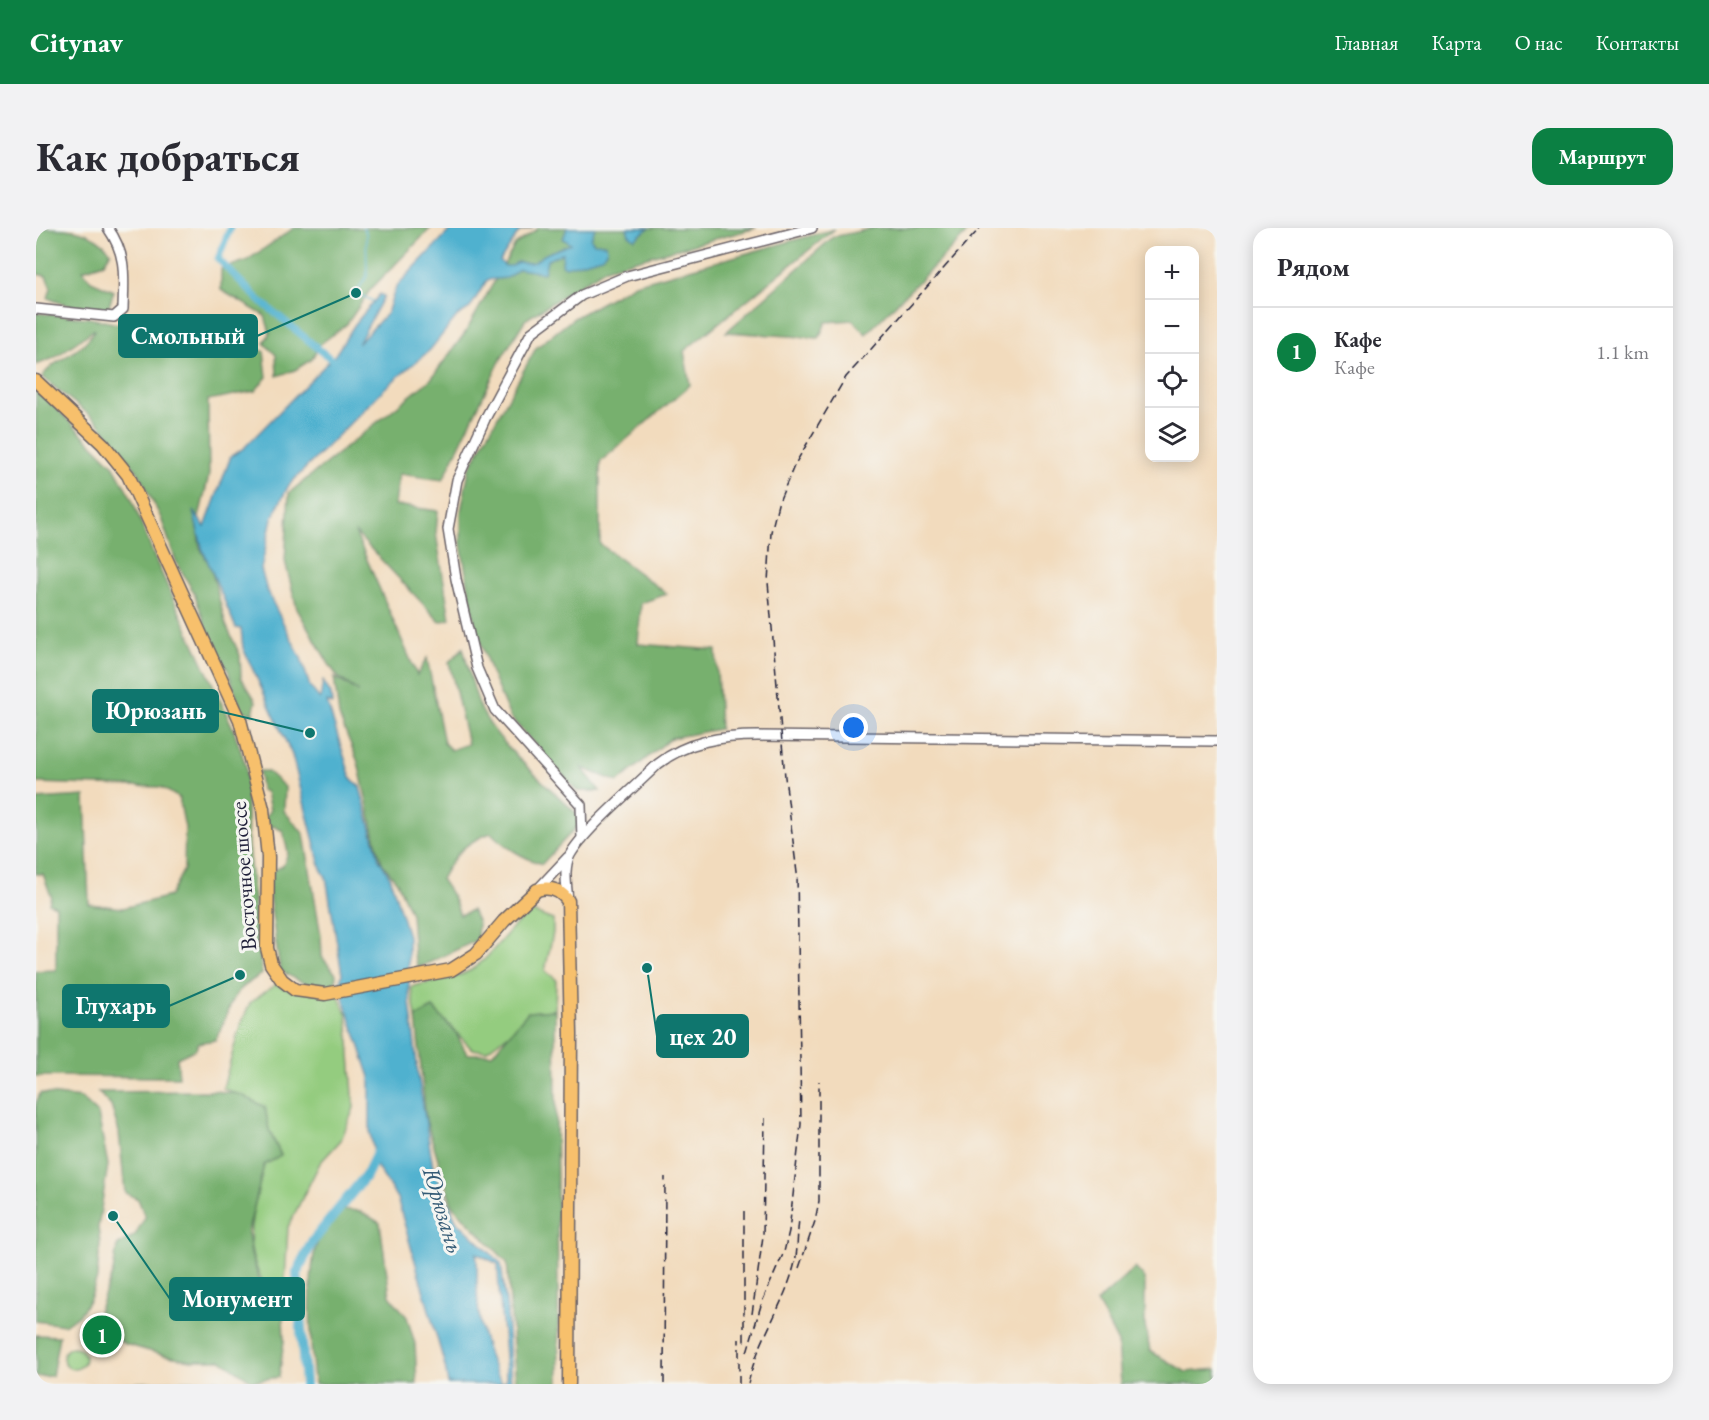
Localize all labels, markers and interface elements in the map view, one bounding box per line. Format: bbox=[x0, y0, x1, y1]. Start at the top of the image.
text: Citynav bbox=[30, 24, 123, 60]
text: Главная bbox=[1334, 29, 1398, 56]
text: Карта bbox=[1431, 29, 1482, 56]
text: О нас bbox=[1515, 29, 1563, 56]
text: Контакты bbox=[1596, 29, 1679, 56]
button: Маршрут bbox=[1532, 128, 1673, 185]
text: Как добраться bbox=[36, 129, 300, 184]
map controls bbox=[1145, 246, 1199, 462]
button: + bbox=[1145, 246, 1199, 300]
text: Рядом bbox=[1277, 250, 1350, 284]
button: − bbox=[1145, 300, 1199, 354]
callout: Смольный bbox=[119, 315, 257, 357]
text: Смольный bbox=[131, 320, 245, 351]
text: Кафе bbox=[1334, 325, 1382, 354]
text: 1 bbox=[1291, 339, 1302, 365]
text: 1.1 km bbox=[1596, 339, 1649, 365]
button: locate bbox=[1145, 354, 1199, 408]
text: Кафе bbox=[1334, 354, 1375, 380]
button: layers bbox=[1145, 408, 1199, 462]
callout: Юрюзань bbox=[93, 690, 218, 732]
text: Юрюзань bbox=[105, 695, 207, 726]
your location bbox=[839, 713, 868, 742]
street label: Восточное шоссе bbox=[224, 800, 263, 952]
callout: Глухарь bbox=[63, 985, 169, 1027]
text: Глухарь bbox=[75, 990, 157, 1022]
callout: цех 20 bbox=[657, 1015, 748, 1057]
text: цех 20 bbox=[670, 1021, 737, 1052]
water label: Юрюзань bbox=[415, 1162, 471, 1257]
callout: Монумент bbox=[170, 1278, 304, 1320]
text: Монумент bbox=[182, 1283, 292, 1315]
pin: 1 bbox=[82, 1312, 122, 1358]

